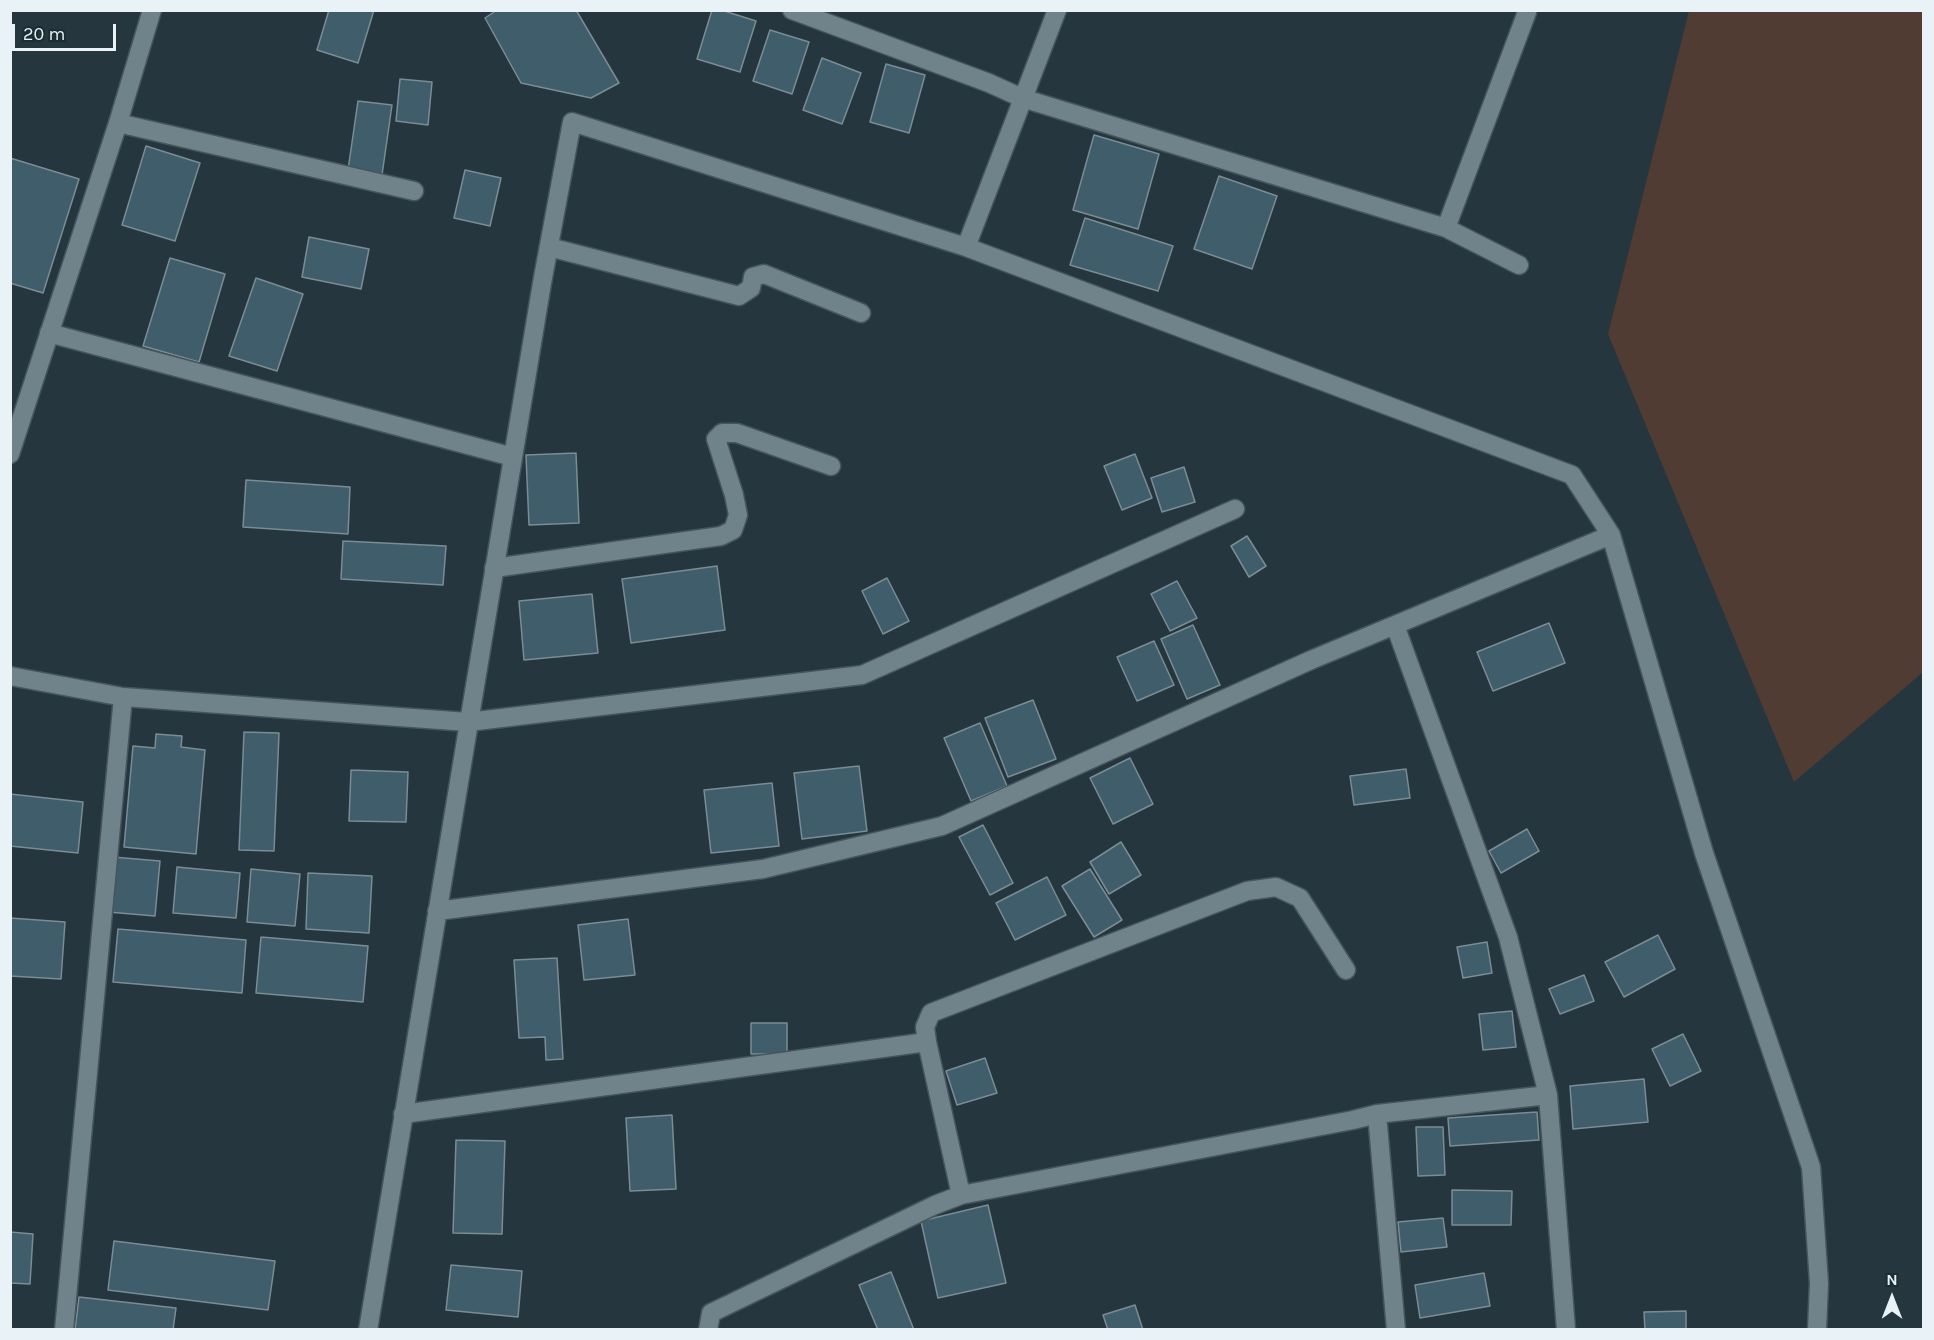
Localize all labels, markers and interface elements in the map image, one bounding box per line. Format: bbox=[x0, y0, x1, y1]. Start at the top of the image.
scale bar bbox=[15, 12, 118, 50]
text: 20 m bbox=[23, 23, 65, 45]
north arrow bbox=[1862, 1268, 1922, 1328]
text: N bbox=[1886, 1270, 1898, 1289]

